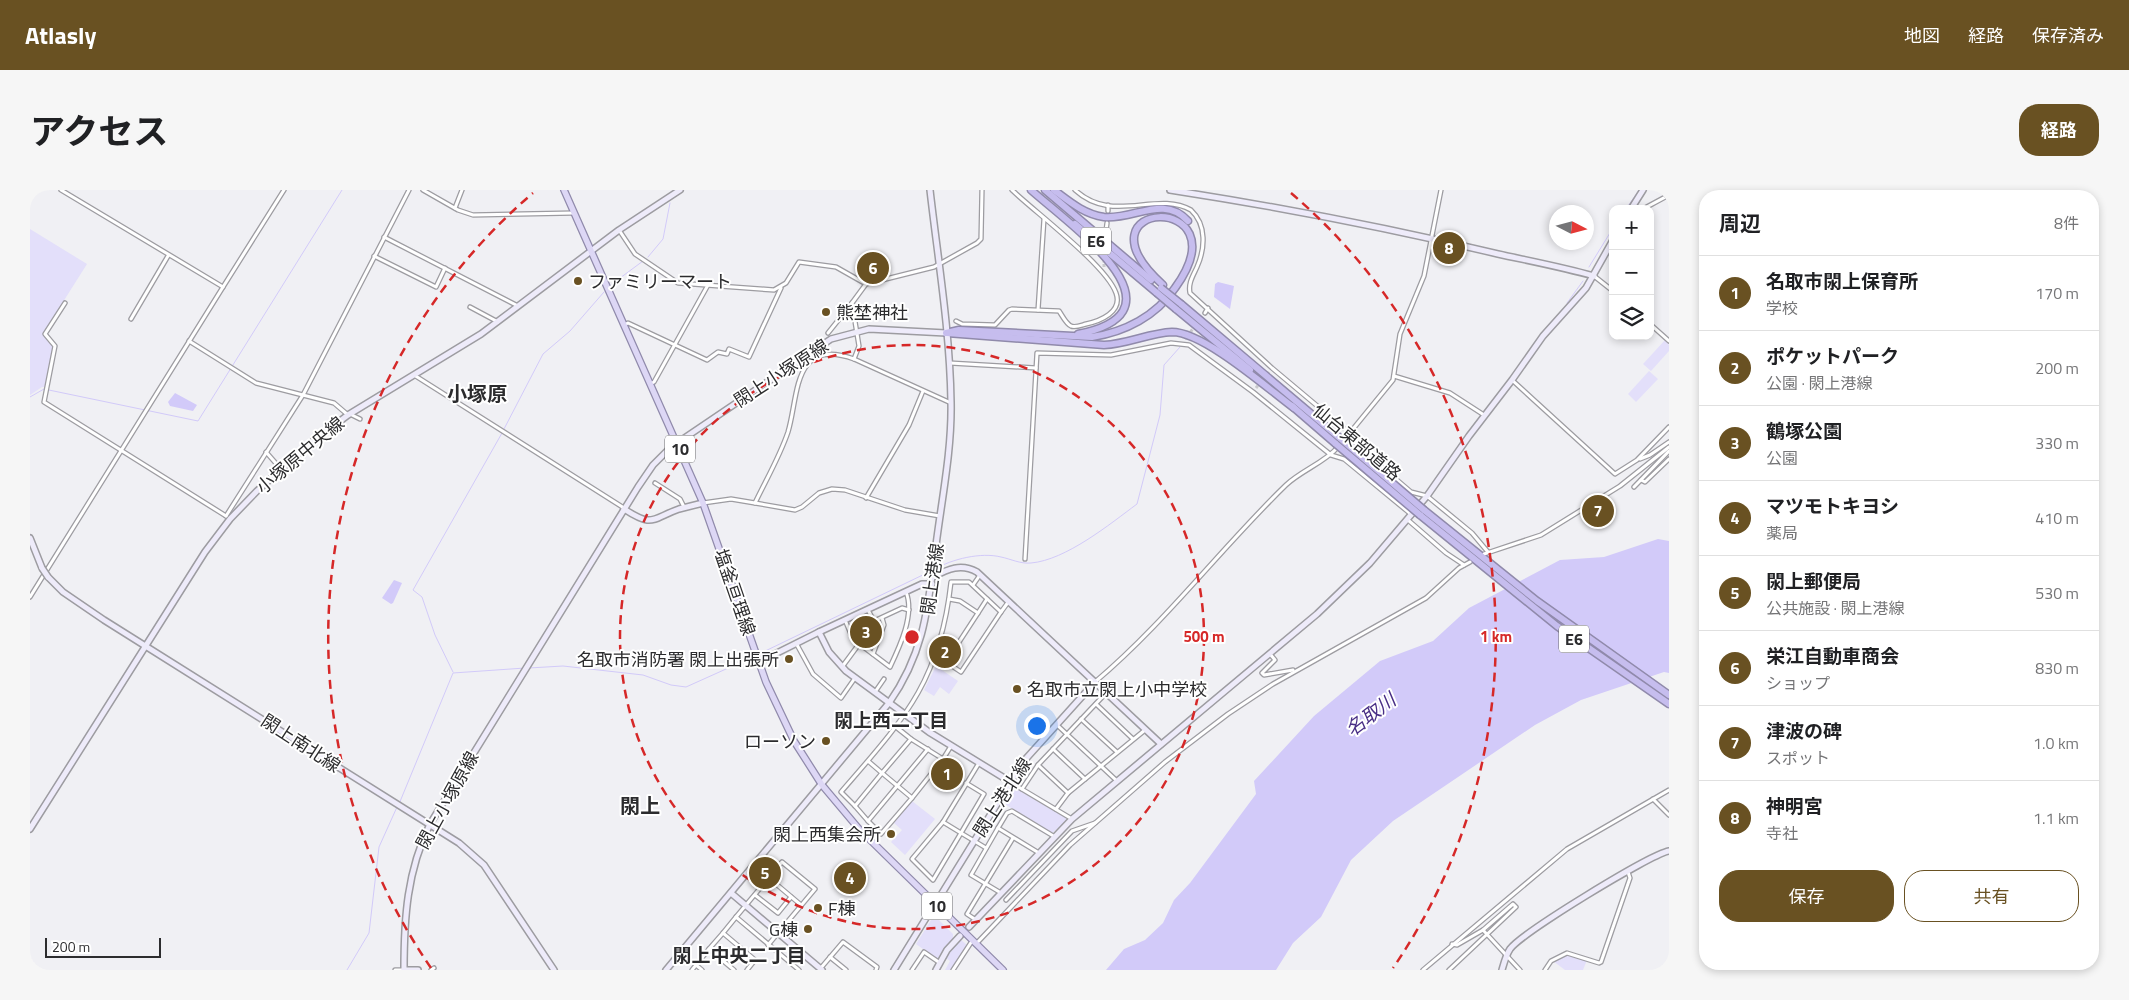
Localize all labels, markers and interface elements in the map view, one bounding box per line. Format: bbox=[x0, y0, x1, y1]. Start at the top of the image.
text: Atlasly bbox=[25, 17, 96, 53]
text: 地図 bbox=[1904, 22, 1940, 49]
text: 経路 bbox=[1968, 22, 2004, 49]
text: 保存済み bbox=[2032, 22, 2104, 49]
text: アクセス bbox=[30, 104, 168, 158]
button: 経路 bbox=[2019, 104, 2099, 156]
north arrow bbox=[1549, 205, 1594, 250]
map controls bbox=[1609, 205, 1654, 340]
button: + bbox=[1609, 205, 1654, 250]
text: 周辺 bbox=[1719, 207, 1761, 239]
text: 8件 bbox=[2054, 211, 2079, 235]
road number: E6 bbox=[1081, 227, 1111, 254]
pin: 8 bbox=[1433, 229, 1465, 267]
pin: 6 bbox=[857, 249, 889, 287]
button: − bbox=[1609, 250, 1654, 295]
text: 名取市閖上保育所 bbox=[1766, 266, 1918, 295]
place label: ファミリーマート bbox=[588, 268, 732, 295]
marker: ファミリーマート bbox=[572, 275, 584, 287]
text: 1 bbox=[1731, 281, 1739, 305]
text: 170 m bbox=[2035, 281, 2079, 305]
button: layers bbox=[1609, 295, 1654, 340]
text: 学校 bbox=[1766, 296, 1798, 320]
place label: 熊埜神社 bbox=[836, 299, 908, 326]
marker: 熊埜神社 bbox=[820, 306, 832, 318]
street label: 閖上小塚原線 bbox=[728, 332, 834, 414]
text: ポケットパーク bbox=[1766, 341, 1899, 370]
text: 2 bbox=[1731, 356, 1739, 380]
text: 200 m bbox=[2035, 356, 2079, 380]
text: 公園 · 閖上港線 bbox=[1766, 371, 1873, 395]
district label: 小塚原 bbox=[447, 378, 507, 409]
street label: 仙台東部道路 bbox=[1307, 397, 1407, 487]
street label: 小塚原中央線 bbox=[250, 410, 350, 500]
text: 鶴塚公園 bbox=[1766, 416, 1842, 445]
text: 3 bbox=[1731, 431, 1739, 455]
text: 330 m bbox=[2035, 431, 2079, 455]
road number: 10 bbox=[665, 435, 695, 462]
text: 公園 bbox=[1766, 446, 1798, 470]
text: マツモトキヨシ bbox=[1766, 491, 1899, 520]
pin: 7 bbox=[1582, 492, 1614, 530]
text: 4 bbox=[1731, 506, 1739, 530]
text: 410 m bbox=[2035, 506, 2079, 530]
text: 薬局 bbox=[1766, 521, 1798, 545]
street label: 閖上港線 bbox=[914, 541, 950, 617]
street label: 塩釜亘理線 bbox=[708, 545, 762, 639]
text: 閖上郵便局 bbox=[1766, 566, 1861, 595]
text: 5 bbox=[1731, 581, 1739, 605]
text: 530 m bbox=[2035, 581, 2079, 605]
text: 公共施設 · 閖上港線 bbox=[1766, 596, 1905, 620]
pin: 3 bbox=[850, 613, 882, 651]
text: 500 m bbox=[1183, 625, 1225, 648]
text: 1 km bbox=[1480, 625, 1512, 648]
road number: E6 bbox=[1559, 626, 1589, 652]
centre of rings bbox=[903, 628, 921, 646]
pin: 2 bbox=[929, 633, 961, 671]
text: 栄江自動車商会 bbox=[1766, 641, 1899, 670]
place label: 名取市消防署 閖上出張所 bbox=[577, 646, 779, 673]
marker: 名取市消防署 閖上出張所 bbox=[783, 653, 795, 665]
text: 6 bbox=[1731, 656, 1739, 680]
text: 830 m bbox=[2035, 656, 2079, 680]
text: ショップ bbox=[1766, 671, 1830, 695]
place label: 名取市立閖上小中学校 bbox=[1027, 676, 1207, 703]
marker: 名取市立閖上小中学校 bbox=[1011, 683, 1023, 695]
water label: 名取川 bbox=[1339, 684, 1403, 743]
district label: 閖上西二丁目 bbox=[834, 705, 948, 734]
street label: 閖上南北線 bbox=[256, 707, 346, 779]
your location bbox=[1024, 713, 1050, 739]
text: 津波の碑 bbox=[1766, 716, 1842, 745]
place label: ローソン bbox=[744, 728, 816, 755]
text: 7 bbox=[1731, 731, 1739, 755]
text: 1.0 km bbox=[2033, 731, 2079, 755]
marker: ローソン bbox=[820, 735, 832, 747]
street label: 閖上小塚原線 bbox=[409, 746, 485, 854]
text: スポット bbox=[1766, 746, 1830, 770]
street label: 閖上港北線 bbox=[966, 752, 1038, 842]
pin: 1 bbox=[931, 755, 963, 793]
district label: 閖上 bbox=[620, 790, 660, 821]
text: 神明宮 bbox=[1766, 791, 1823, 820]
text: 8 bbox=[1731, 806, 1739, 830]
text: 1.1 km bbox=[2033, 806, 2079, 830]
place label: 閖上西集会所 bbox=[773, 821, 881, 848]
text: 寺社 bbox=[1766, 821, 1798, 845]
marker: 閖上西集会所 bbox=[885, 828, 897, 840]
pin: 5 bbox=[749, 854, 781, 892]
pin: 4 bbox=[834, 859, 866, 897]
button: 保存 bbox=[1719, 870, 1894, 922]
button: 共有 bbox=[1904, 870, 2079, 922]
road number: 10 bbox=[922, 892, 952, 919]
place label: F棟 bbox=[828, 895, 855, 922]
marker: F棟 bbox=[812, 902, 824, 914]
place label: G棟 bbox=[769, 916, 798, 943]
marker: G棟 bbox=[802, 923, 814, 935]
scale bar bbox=[45, 935, 161, 958]
text: 200 m bbox=[52, 936, 90, 957]
district label: 閖上中央二丁目 bbox=[672, 940, 806, 969]

